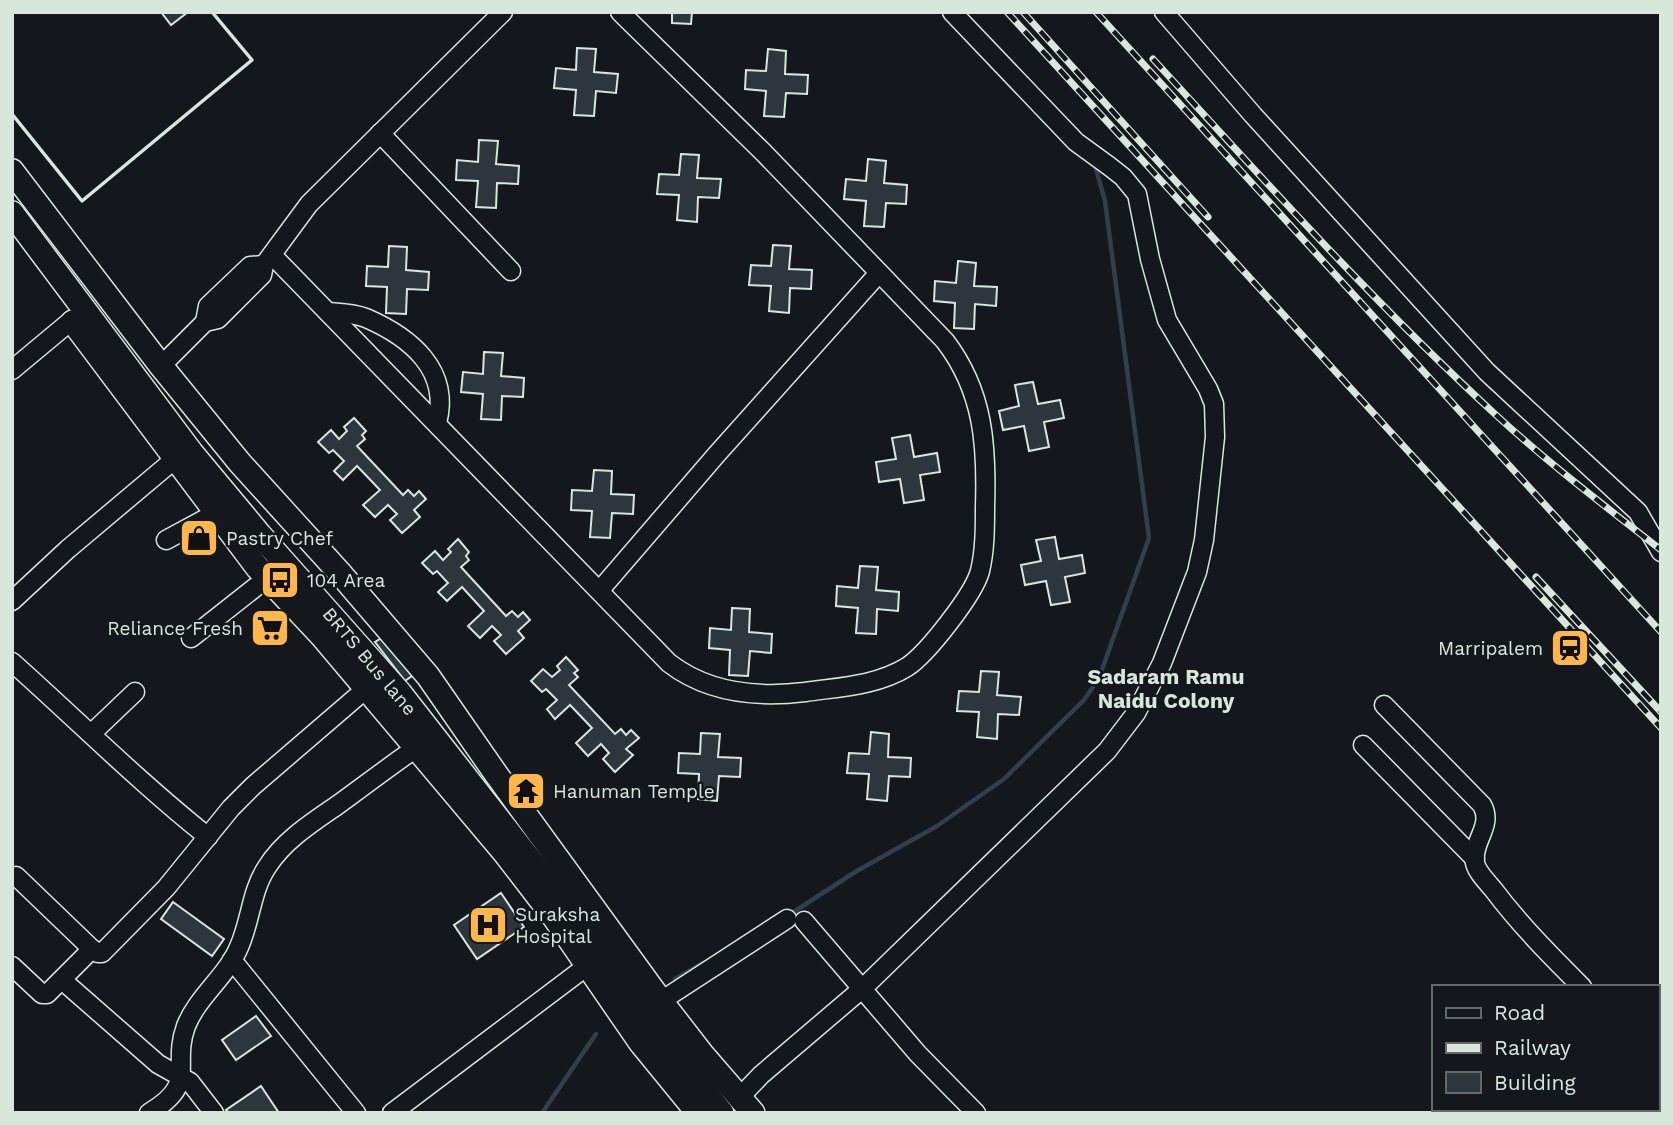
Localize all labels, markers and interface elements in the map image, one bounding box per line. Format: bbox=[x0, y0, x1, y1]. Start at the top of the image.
shop icon: Pastry Chef bbox=[178, 517, 220, 559]
place label: Pastry Chef bbox=[226, 527, 334, 550]
bus stop icon: 104 Area bbox=[259, 559, 301, 601]
place label: 104 Area bbox=[307, 569, 386, 592]
street label: BRTS Bus lane bbox=[318, 603, 422, 720]
supermarket icon: Reliance Fresh bbox=[249, 607, 291, 649]
place label: Reliance Fresh bbox=[107, 617, 243, 640]
station icon: Marripalem bbox=[1549, 627, 1591, 669]
place label: Marripalem bbox=[1438, 637, 1543, 660]
district label: Sadaram Ramu Naidu Colony bbox=[1087, 664, 1245, 713]
temple icon: Hanuman Temple bbox=[505, 770, 547, 812]
place label: Hanuman Temple bbox=[553, 780, 715, 803]
place label: Suraksha Hospital bbox=[515, 903, 600, 948]
hospital icon: Suraksha Hospital bbox=[467, 904, 509, 946]
legend bbox=[1432, 985, 1659, 1111]
text: Road bbox=[1494, 1000, 1545, 1025]
text: Railway bbox=[1494, 1035, 1571, 1060]
text: Building bbox=[1494, 1070, 1576, 1095]

